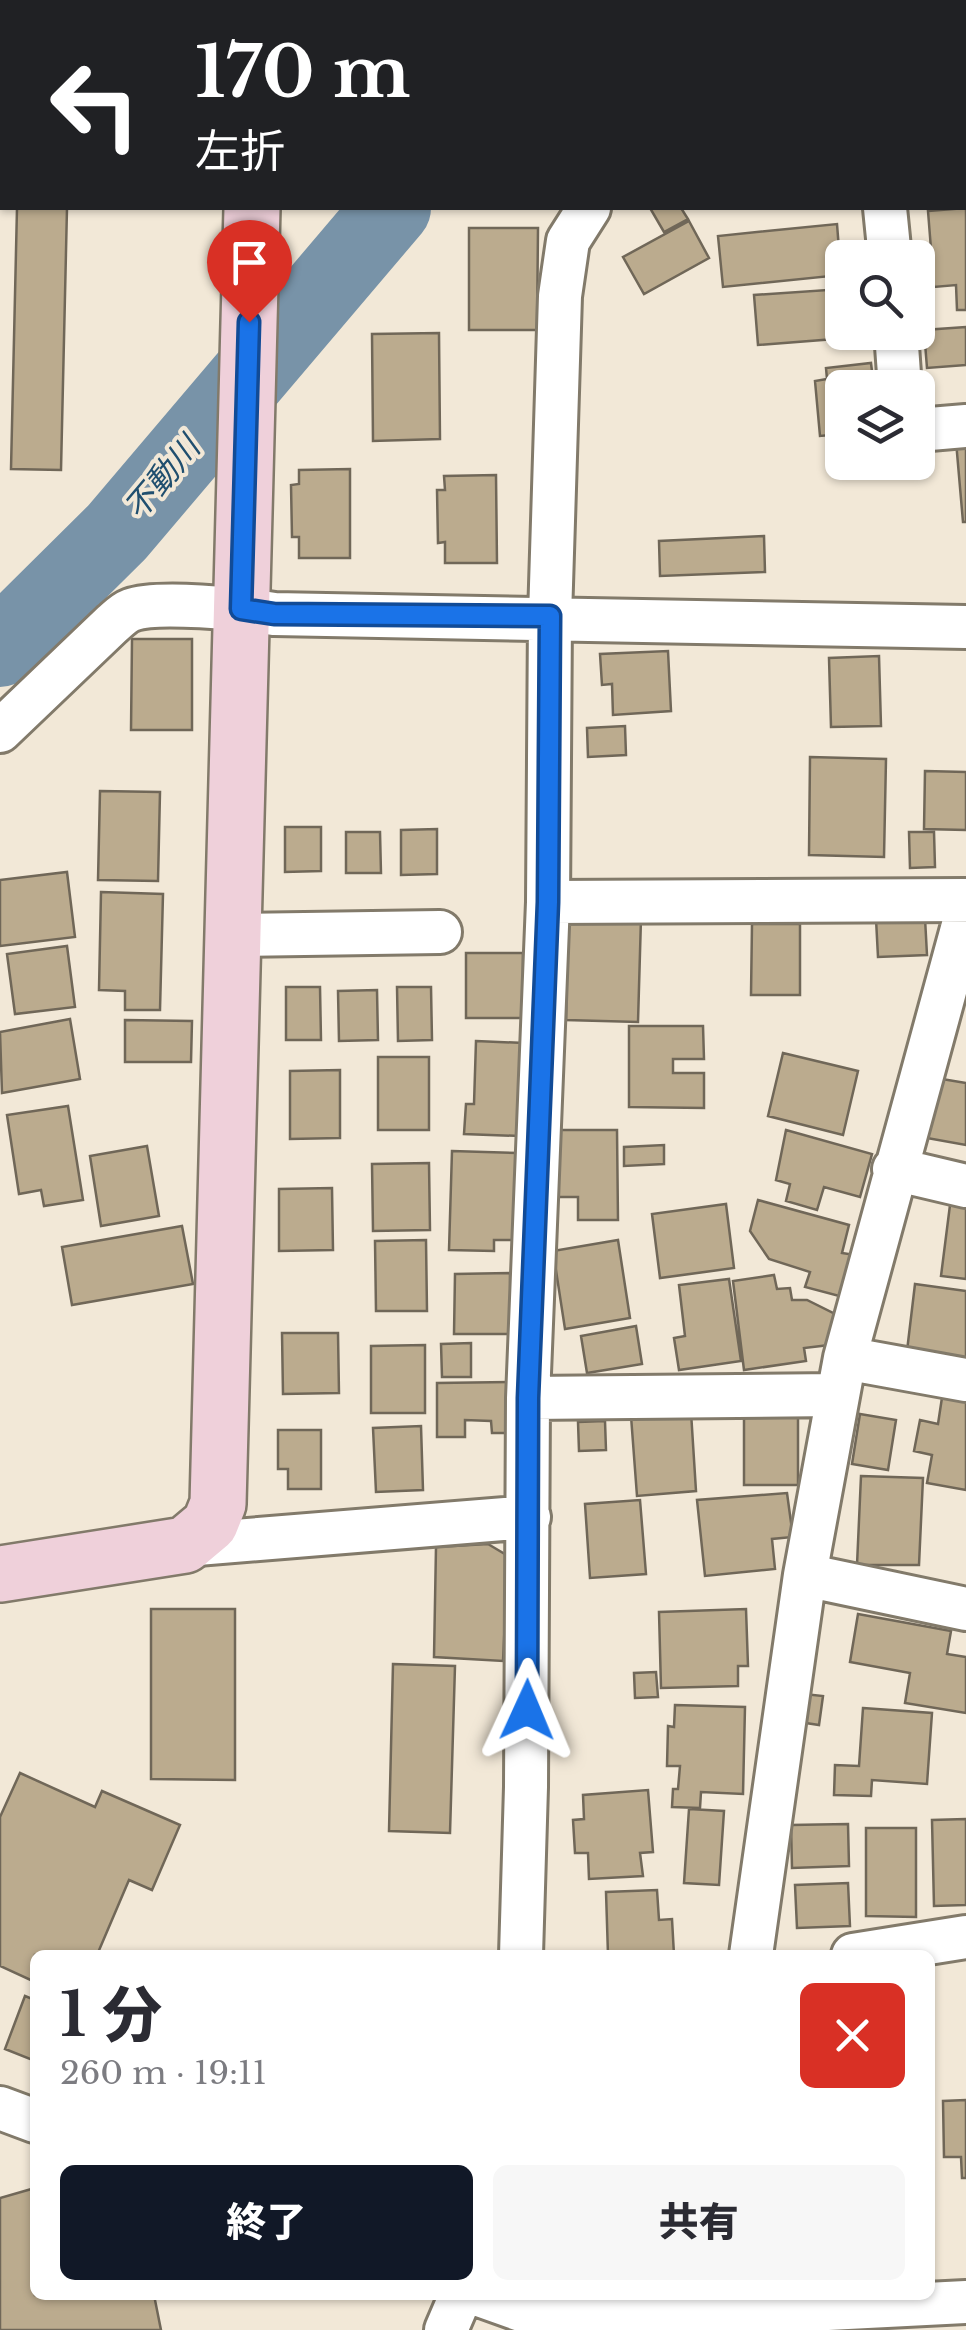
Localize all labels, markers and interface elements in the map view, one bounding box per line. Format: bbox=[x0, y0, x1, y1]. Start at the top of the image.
text: 170 m bbox=[195, 29, 411, 116]
icon: left bbox=[30, 40, 160, 170]
text: 左折 bbox=[195, 123, 285, 179]
pin bbox=[207, 220, 292, 323]
icon: arrive bbox=[222, 235, 277, 290]
map controls bbox=[825, 240, 935, 480]
button: search bbox=[825, 240, 935, 350]
button: layers bbox=[825, 370, 935, 480]
water label: 不動川 bbox=[116, 426, 210, 528]
position arrow bbox=[475, 1658, 579, 1762]
text: 1 分 bbox=[60, 1978, 162, 2052]
button: close bbox=[800, 1983, 905, 2088]
text: 260 m · 19:11 bbox=[60, 2053, 267, 2093]
button: 終了 bbox=[60, 2165, 473, 2280]
button: 共有 bbox=[493, 2165, 905, 2280]

